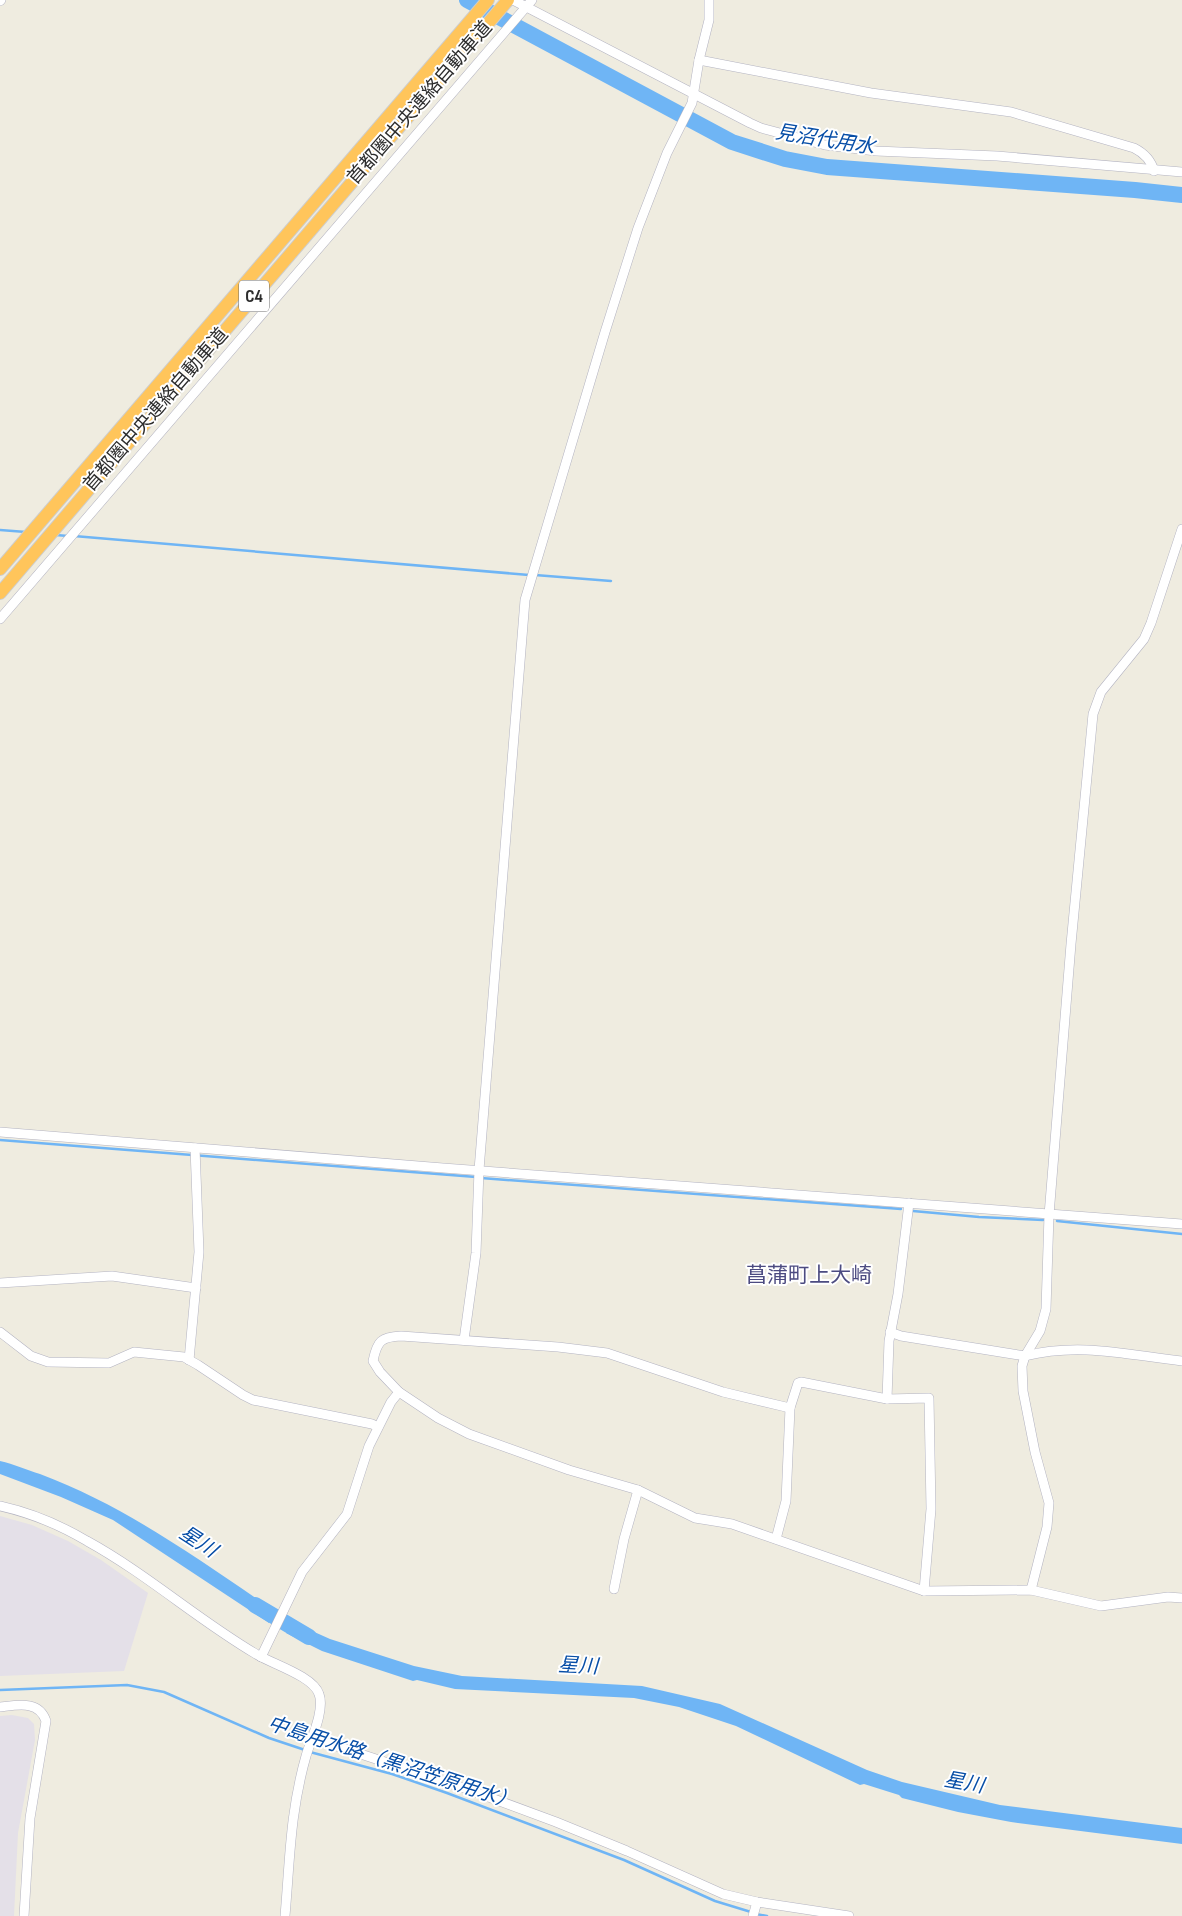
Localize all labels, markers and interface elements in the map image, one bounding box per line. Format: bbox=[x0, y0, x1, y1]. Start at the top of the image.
street label: 首都圏中央連絡自動車道 bbox=[343, 17, 497, 189]
water label: 見沼代用水 bbox=[774, 120, 878, 160]
road number: C4 bbox=[239, 280, 269, 312]
street label: 首都圏中央連絡自動車道 bbox=[79, 324, 233, 496]
district label: 菖蒲町上大崎 bbox=[746, 1263, 872, 1288]
water label: 星川 bbox=[175, 1521, 223, 1564]
water label: 星川 bbox=[557, 1653, 601, 1679]
water label: 中島用水路（黒沼笠原用水） bbox=[265, 1711, 519, 1815]
water label: 星川 bbox=[942, 1768, 988, 1799]

